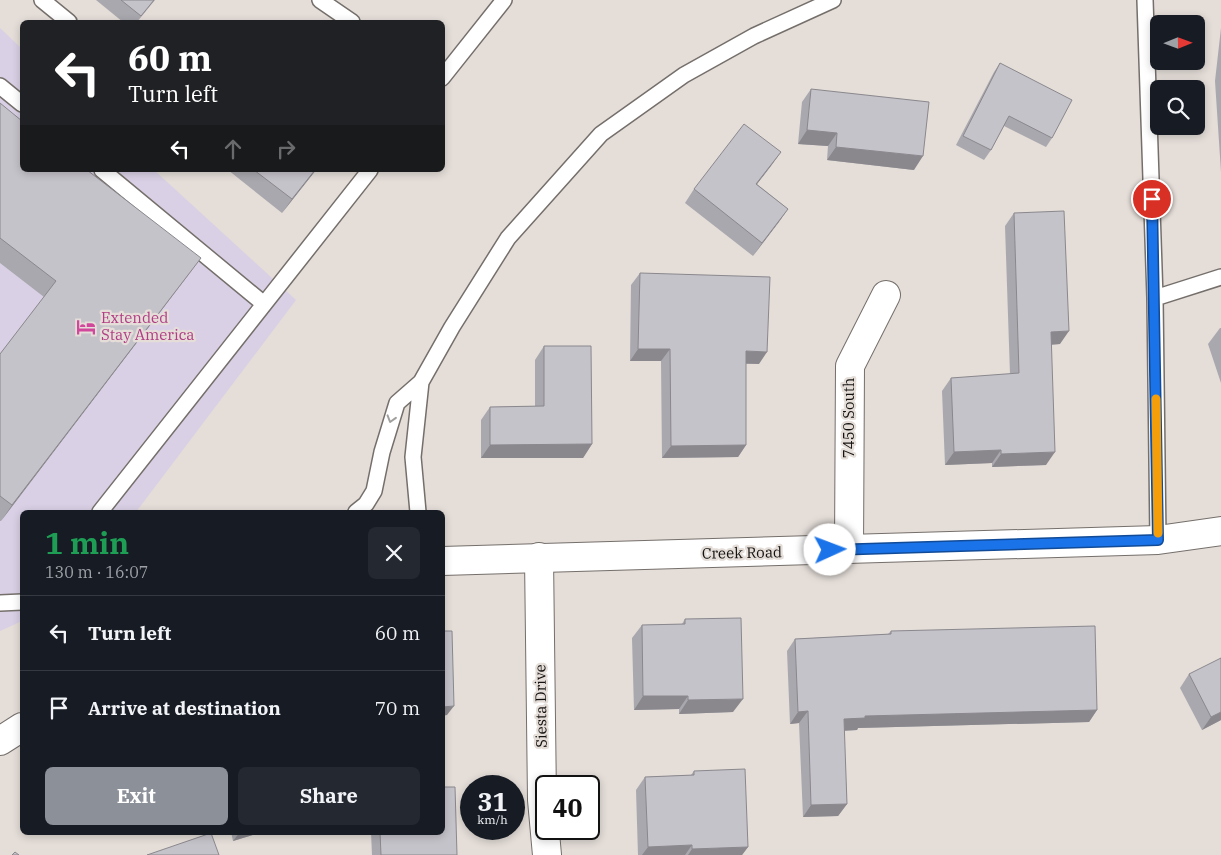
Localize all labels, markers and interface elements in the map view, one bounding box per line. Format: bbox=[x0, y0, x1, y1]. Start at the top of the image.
north arrow bbox=[1150, 15, 1205, 70]
map controls bbox=[1150, 15, 1205, 135]
text: 60 m bbox=[128, 35, 212, 81]
icon: left bbox=[45, 40, 110, 105]
text: Turn left bbox=[128, 79, 218, 108]
button: search bbox=[1150, 80, 1205, 135]
icon: left bbox=[166, 135, 194, 163]
icon: ahead bbox=[219, 135, 247, 163]
icon: right bbox=[272, 135, 300, 163]
pin bbox=[1131, 178, 1173, 220]
icon: arrive bbox=[1138, 185, 1166, 213]
place label: Extended Stay America bbox=[101, 308, 195, 344]
hotel icon: Extended Stay America bbox=[75, 316, 97, 338]
street label: 7450 South bbox=[839, 378, 858, 458]
one-way arrow bbox=[387, 415, 397, 423]
text: 1 min bbox=[45, 523, 129, 562]
position arrow bbox=[803, 523, 855, 575]
button: close bbox=[368, 527, 420, 579]
street label: Creek Road bbox=[702, 542, 782, 563]
text: 130 m · 16:07 bbox=[45, 562, 148, 582]
icon: left bbox=[45, 619, 73, 647]
text: Turn left bbox=[88, 621, 171, 645]
text: 60 m bbox=[375, 621, 420, 645]
street label: Siesta Drive bbox=[530, 664, 551, 748]
icon: arrive bbox=[45, 694, 73, 722]
text: Arrive at destination bbox=[88, 696, 281, 720]
text: 70 m bbox=[375, 696, 420, 720]
button: Exit bbox=[45, 767, 228, 825]
button: Share bbox=[238, 767, 420, 825]
speed limit sign: 40 bbox=[535, 775, 600, 840]
text: 31 bbox=[477, 785, 508, 818]
text: km/h bbox=[477, 812, 508, 827]

